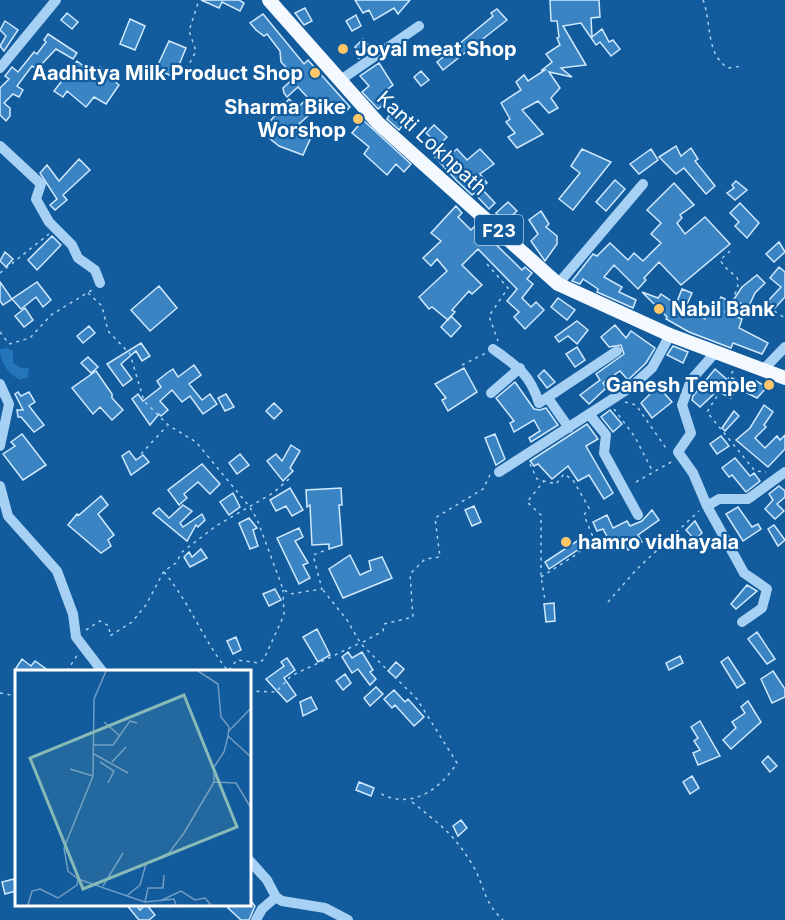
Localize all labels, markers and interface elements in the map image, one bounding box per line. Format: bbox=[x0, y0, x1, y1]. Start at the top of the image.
place label: Joyal meat Shop bbox=[355, 37, 517, 61]
marker: Joyal meat Shop bbox=[336, 42, 350, 56]
place label: Aadhitya Milk Product Shop bbox=[32, 61, 303, 85]
marker: Aadhitya Milk Product Shop bbox=[308, 66, 322, 80]
street label: Kanti Lokhpath bbox=[372, 86, 492, 200]
place label: Sharma Bike Worshop bbox=[224, 95, 346, 142]
marker: Sharma Bike Worshop bbox=[351, 112, 365, 126]
road number: F23 bbox=[475, 215, 523, 245]
place label: Nabil Bank bbox=[671, 297, 775, 321]
marker: Nabil Bank bbox=[652, 302, 666, 316]
place label: Ganesh Temple bbox=[606, 373, 757, 397]
marker: Ganesh Temple bbox=[762, 378, 776, 392]
place label: hamro vidhayala bbox=[578, 530, 739, 554]
marker: hamro vidhayala bbox=[559, 535, 573, 549]
inset map bbox=[15, 670, 250, 905]

